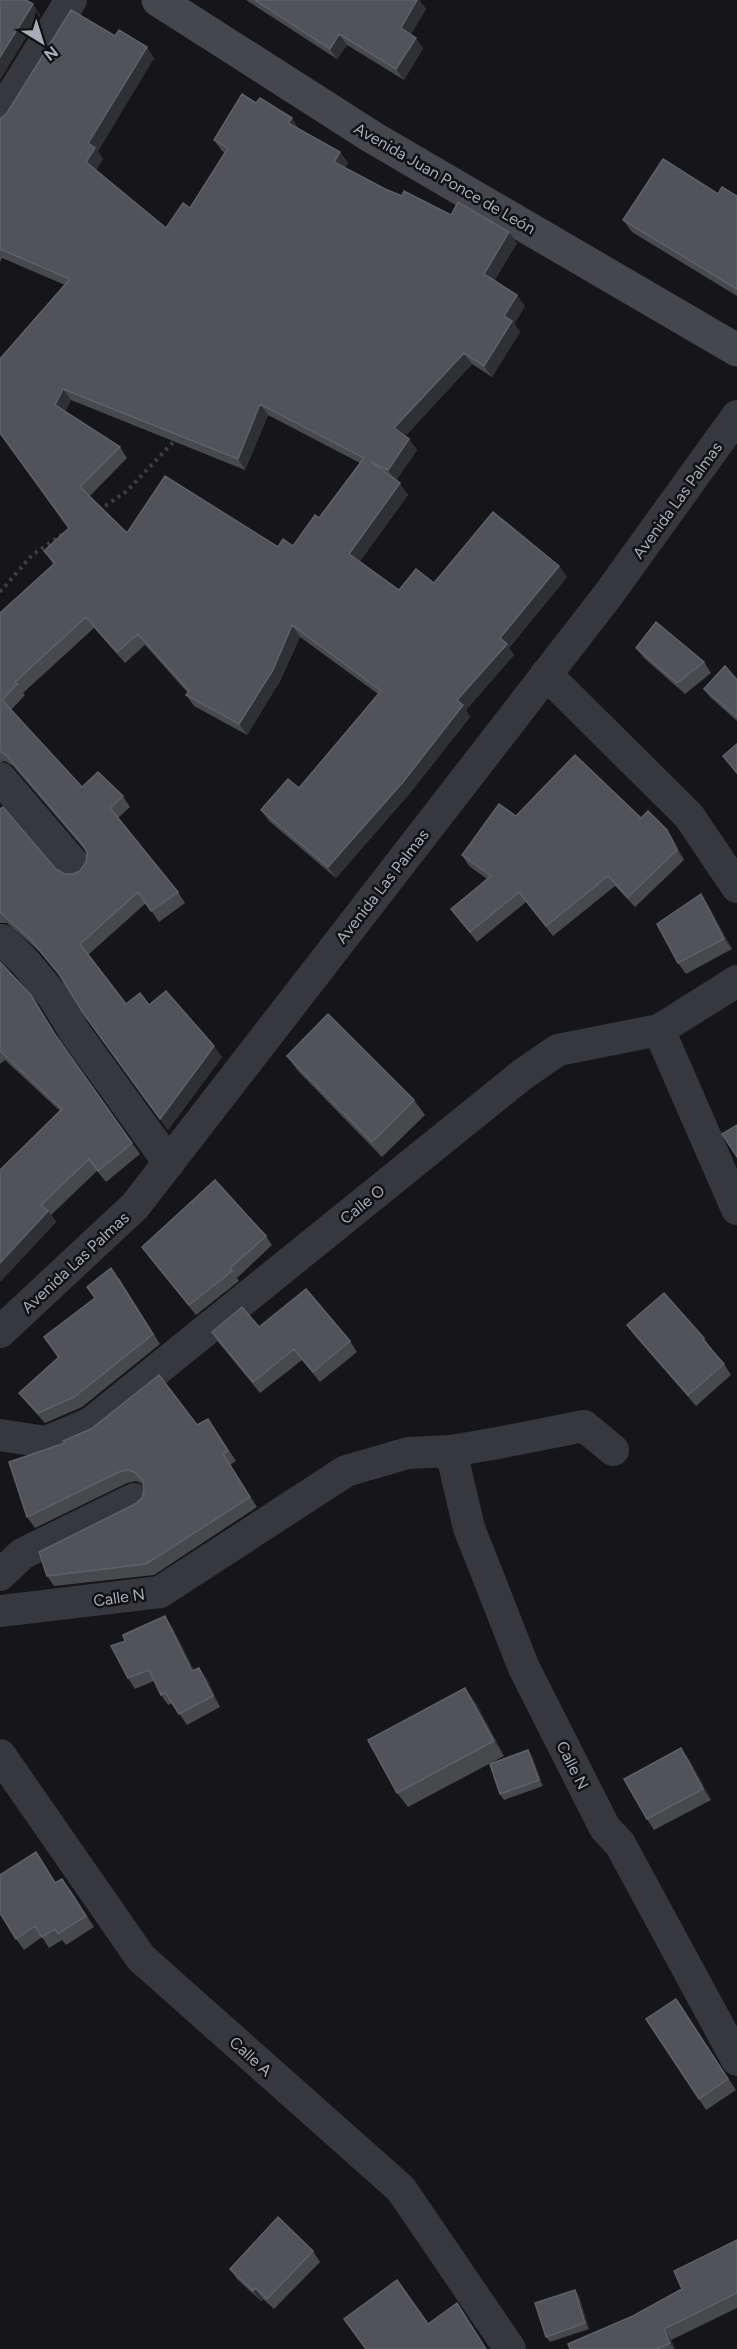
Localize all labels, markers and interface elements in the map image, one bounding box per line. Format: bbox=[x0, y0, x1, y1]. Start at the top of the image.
north arrow bbox=[12, 12, 72, 72]
text: N bbox=[40, 42, 62, 65]
street label: Avenida Juan Ponce de León bbox=[351, 119, 539, 238]
street label: Avenida Las Palmas bbox=[629, 438, 726, 562]
street label: Avenida Las Palmas bbox=[332, 825, 433, 947]
street label: Calle O bbox=[336, 1181, 388, 1228]
street label: Avenida Las Palmas bbox=[18, 1208, 133, 1317]
street label: Calle N bbox=[92, 1584, 146, 1611]
street label: Calle N bbox=[552, 1738, 593, 1793]
street label: Calle A bbox=[226, 2032, 276, 2080]

